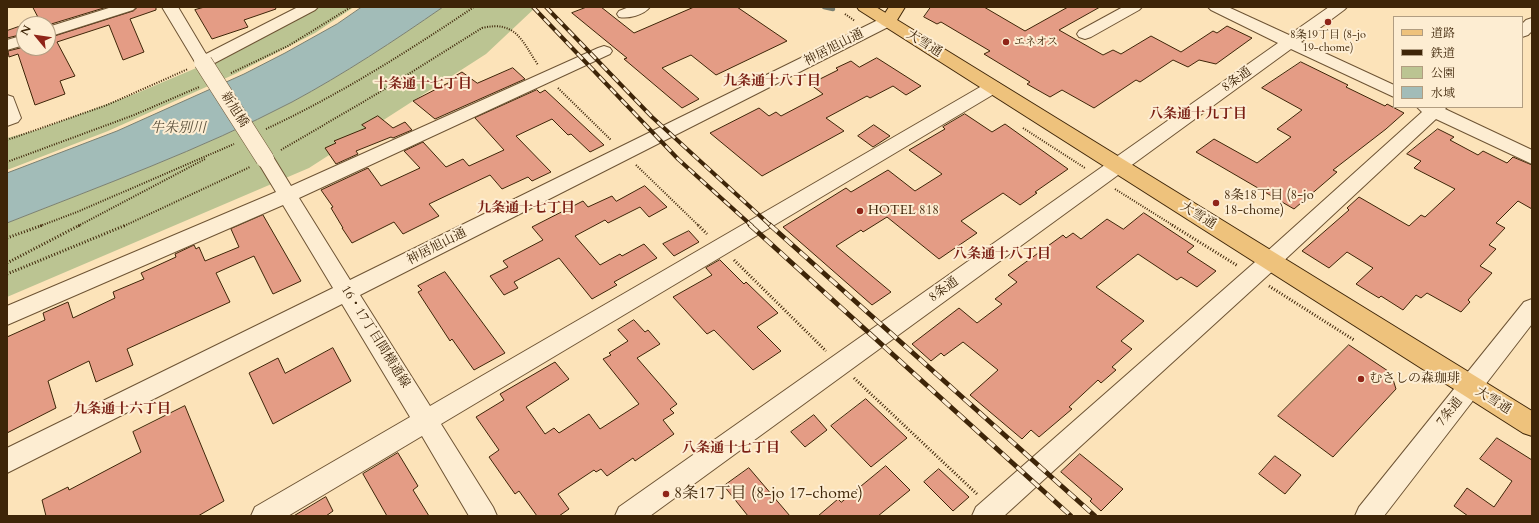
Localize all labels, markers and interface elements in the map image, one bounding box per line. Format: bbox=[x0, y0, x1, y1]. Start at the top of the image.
north arrow bbox=[16, 16, 56, 56]
legend bbox=[1393, 16, 1523, 108]
marker: 8条19丁目 (8-jo 19-chome) bbox=[1323, 17, 1333, 27]
text: N bbox=[17, 23, 35, 38]
text: 道路 bbox=[1431, 25, 1455, 41]
street label: 神居旭山通 bbox=[802, 26, 866, 70]
street label: 大雪通 bbox=[903, 27, 945, 61]
place label: 8条19丁目 (8-jo 19-chome) bbox=[1290, 28, 1366, 54]
place label: エネオス bbox=[1014, 35, 1058, 49]
marker: エネオス bbox=[1001, 37, 1011, 47]
text: 鉄道 bbox=[1431, 45, 1455, 61]
street label: 8条通 bbox=[1219, 64, 1255, 96]
text: 公園 bbox=[1431, 65, 1455, 81]
district label: 九条通十八丁目 bbox=[723, 74, 821, 90]
district label: 十条通十七丁目 bbox=[374, 77, 472, 93]
text: 水域 bbox=[1431, 85, 1455, 101]
street label: 新旭橋 bbox=[217, 89, 251, 131]
district label: 八条通十九丁目 bbox=[1149, 107, 1247, 123]
water label: 牛朱別川 bbox=[150, 121, 206, 137]
place label: 8条18丁目 (8-jo 18-chome) bbox=[1224, 188, 1314, 219]
marker: 8条18丁目 (8-jo 18-chome) bbox=[1211, 198, 1221, 208]
street label: 大雪通 bbox=[1177, 199, 1219, 233]
district label: 九条通十七丁目 bbox=[477, 201, 575, 217]
place label: HOTEL 818 bbox=[868, 203, 939, 219]
marker: HOTEL 818 bbox=[855, 206, 865, 216]
street label: 神居旭山通 bbox=[405, 225, 469, 269]
district label: 八条通十八丁目 bbox=[953, 247, 1051, 263]
street label: 8条通 bbox=[926, 274, 962, 306]
street label: 16・17丁目間横通線 bbox=[337, 283, 413, 391]
place label: むさしの森珈琲 bbox=[1369, 371, 1460, 387]
marker: むさしの森珈琲 bbox=[1356, 374, 1366, 384]
street label: 大雪通 bbox=[1472, 384, 1514, 418]
street label: 7条通 bbox=[1434, 394, 1466, 430]
district label: 九条通十六丁目 bbox=[73, 402, 171, 418]
district label: 八条通十七丁目 bbox=[682, 441, 780, 457]
place label: 8条17丁目 (8-jo 17-chome) bbox=[674, 484, 863, 504]
marker: 8条17丁目 (8-jo 17-chome) bbox=[661, 489, 671, 499]

